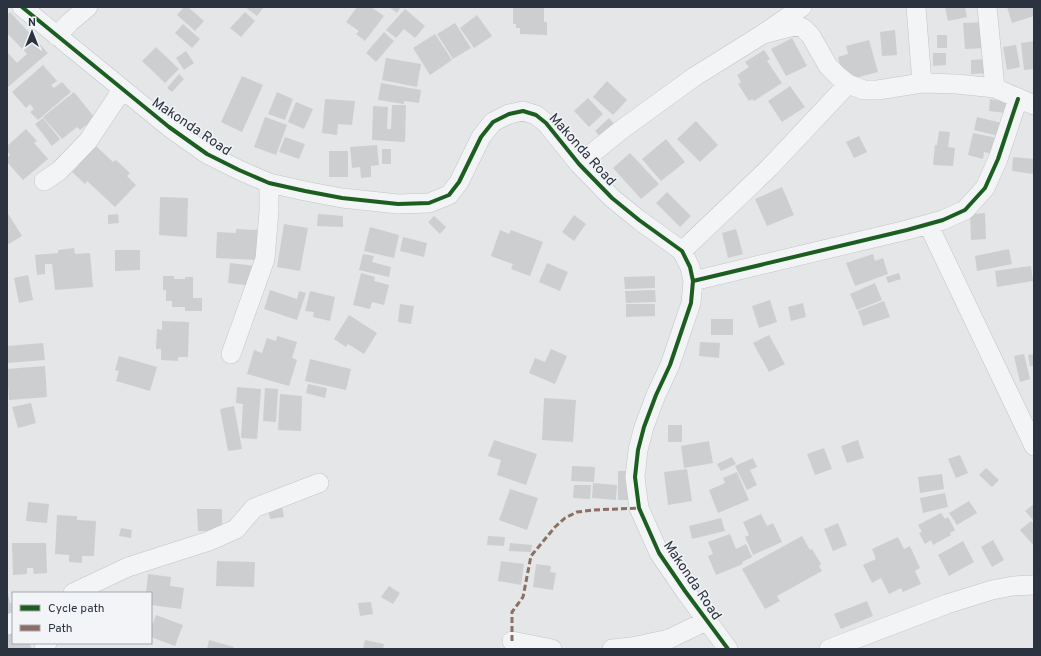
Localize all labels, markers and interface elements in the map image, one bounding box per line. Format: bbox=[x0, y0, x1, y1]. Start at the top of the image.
north arrow bbox=[12, 12, 52, 52]
text: N bbox=[28, 16, 36, 30]
street label: Makonda Road bbox=[148, 94, 234, 160]
street label: Makonda Road bbox=[545, 110, 619, 190]
street label: Makonda Road bbox=[659, 538, 725, 624]
legend bbox=[12, 592, 152, 644]
text: Cycle path bbox=[48, 601, 105, 617]
text: Path bbox=[48, 621, 73, 637]

